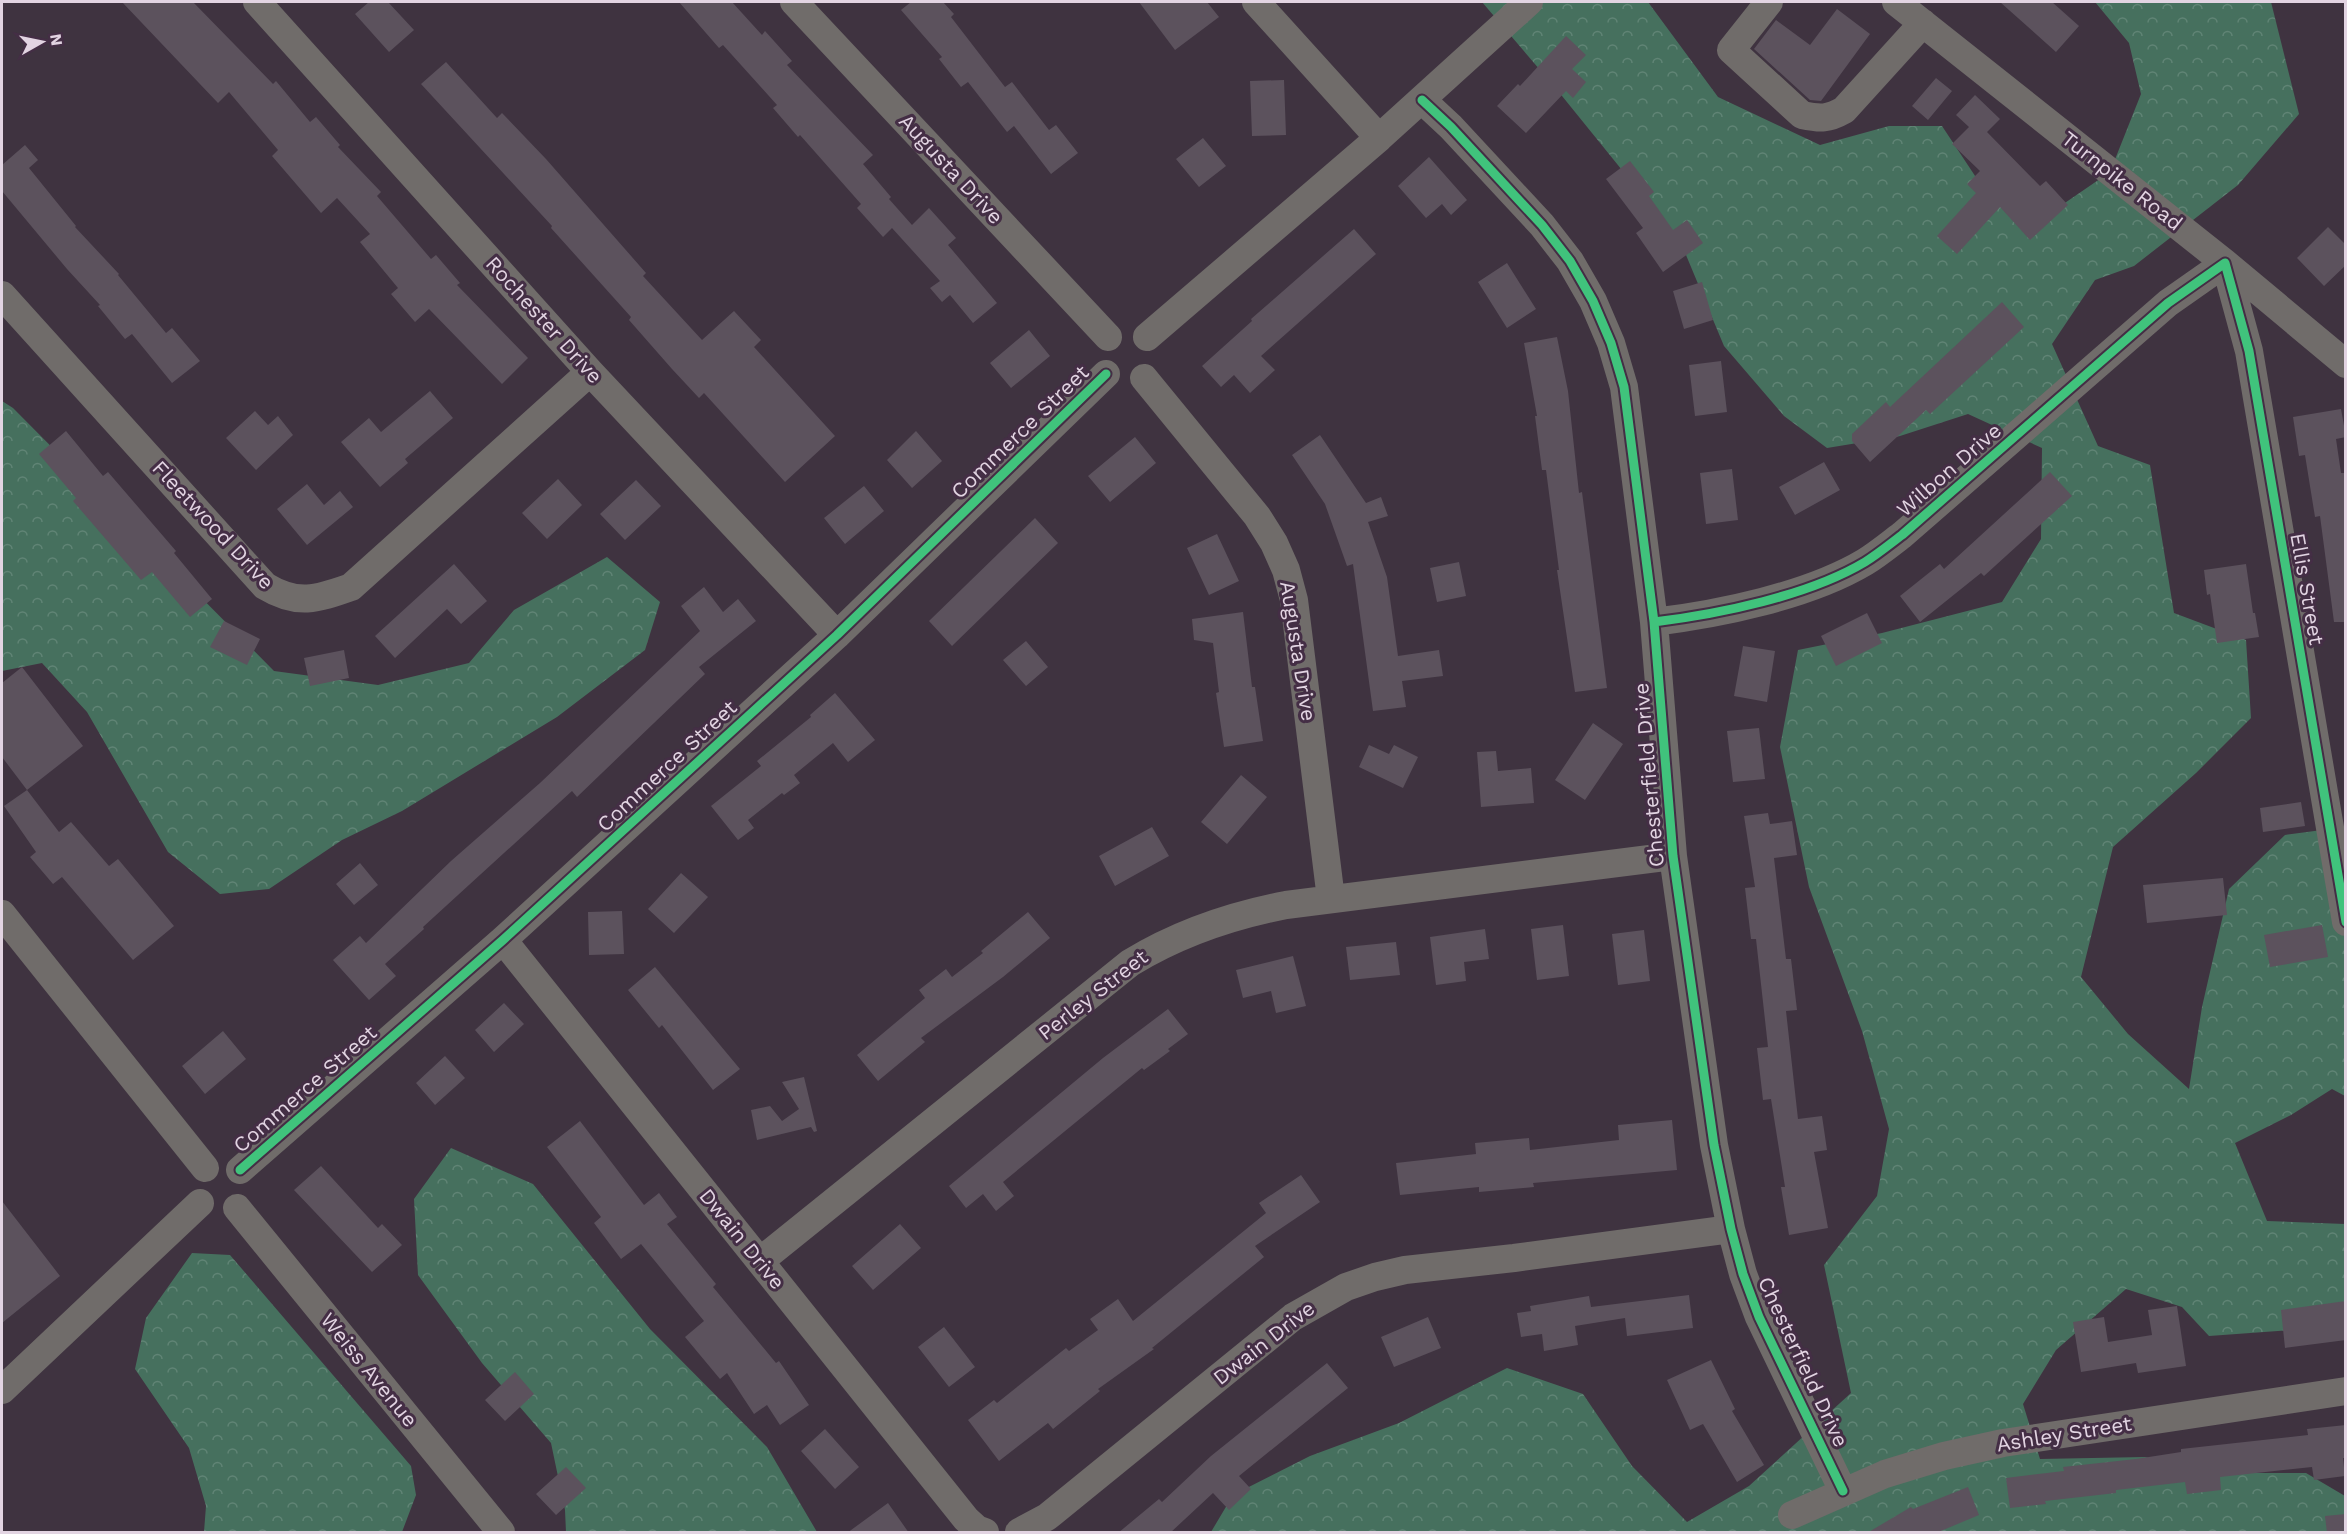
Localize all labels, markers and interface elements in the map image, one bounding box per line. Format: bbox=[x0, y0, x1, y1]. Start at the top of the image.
north arrow bbox=[12, 12, 72, 72]
text: N bbox=[46, 32, 67, 47]
street label: Augusta Drive bbox=[894, 108, 1009, 229]
street label: Turnpike Road bbox=[2057, 126, 2188, 236]
street label: Rochester Drive bbox=[481, 251, 608, 388]
street label: Commerce Street bbox=[946, 359, 1094, 504]
street label: Wilbon Drive bbox=[1891, 417, 2006, 522]
street label: Fleetwood Drive bbox=[147, 455, 279, 594]
street label: Ellis Street bbox=[2285, 531, 2330, 647]
street label: Augusta Drive bbox=[1275, 579, 1322, 723]
street label: Chesterfield Drive bbox=[1628, 682, 1669, 868]
street label: Commerce Street bbox=[592, 694, 742, 837]
street label: Perley Street bbox=[1033, 944, 1153, 1045]
street label: Commerce Street bbox=[228, 1019, 382, 1158]
street label: Dwain Drive bbox=[694, 1183, 791, 1294]
street label: Chesterfield Drive bbox=[1753, 1273, 1854, 1451]
street label: Dwain Drive bbox=[1208, 1295, 1320, 1390]
street label: Weiss Avenue bbox=[316, 1307, 423, 1432]
street label: Ashley Street bbox=[1995, 1410, 2134, 1457]

